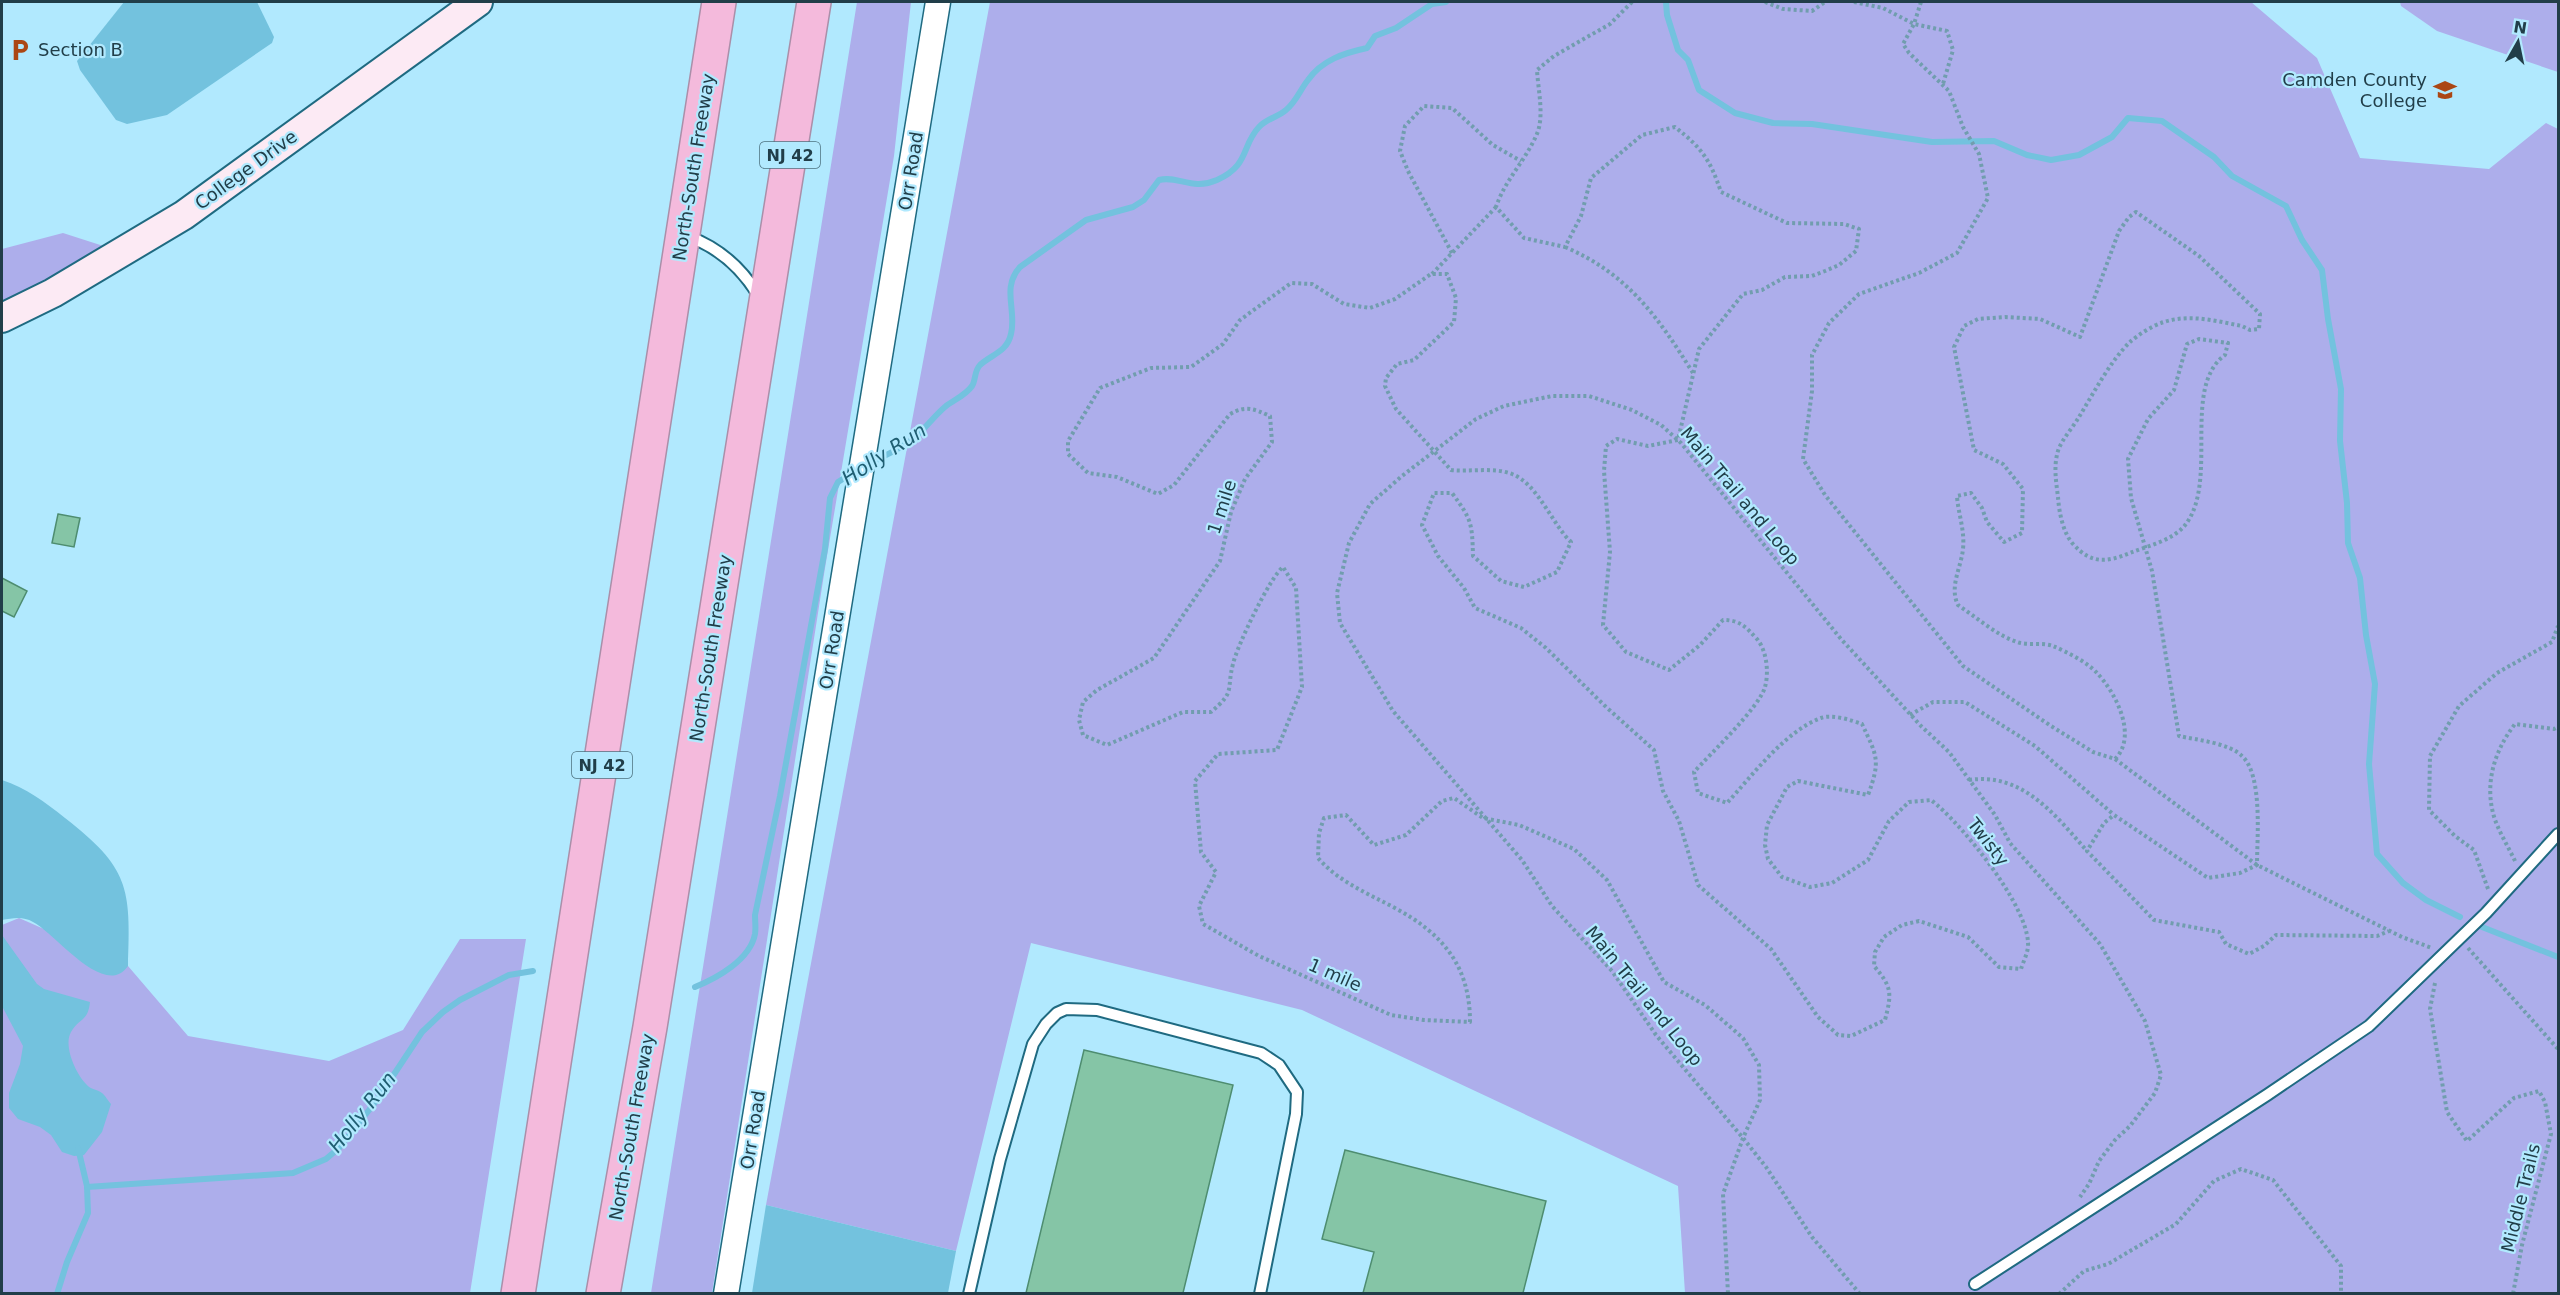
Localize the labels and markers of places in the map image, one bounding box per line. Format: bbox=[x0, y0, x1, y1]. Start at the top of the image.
parking icon: Section B bbox=[7, 37, 33, 63]
place label: Section B bbox=[38, 39, 123, 60]
place label: Camden County College bbox=[2282, 69, 2427, 111]
school or university icon: Camden County College bbox=[2432, 77, 2458, 103]

